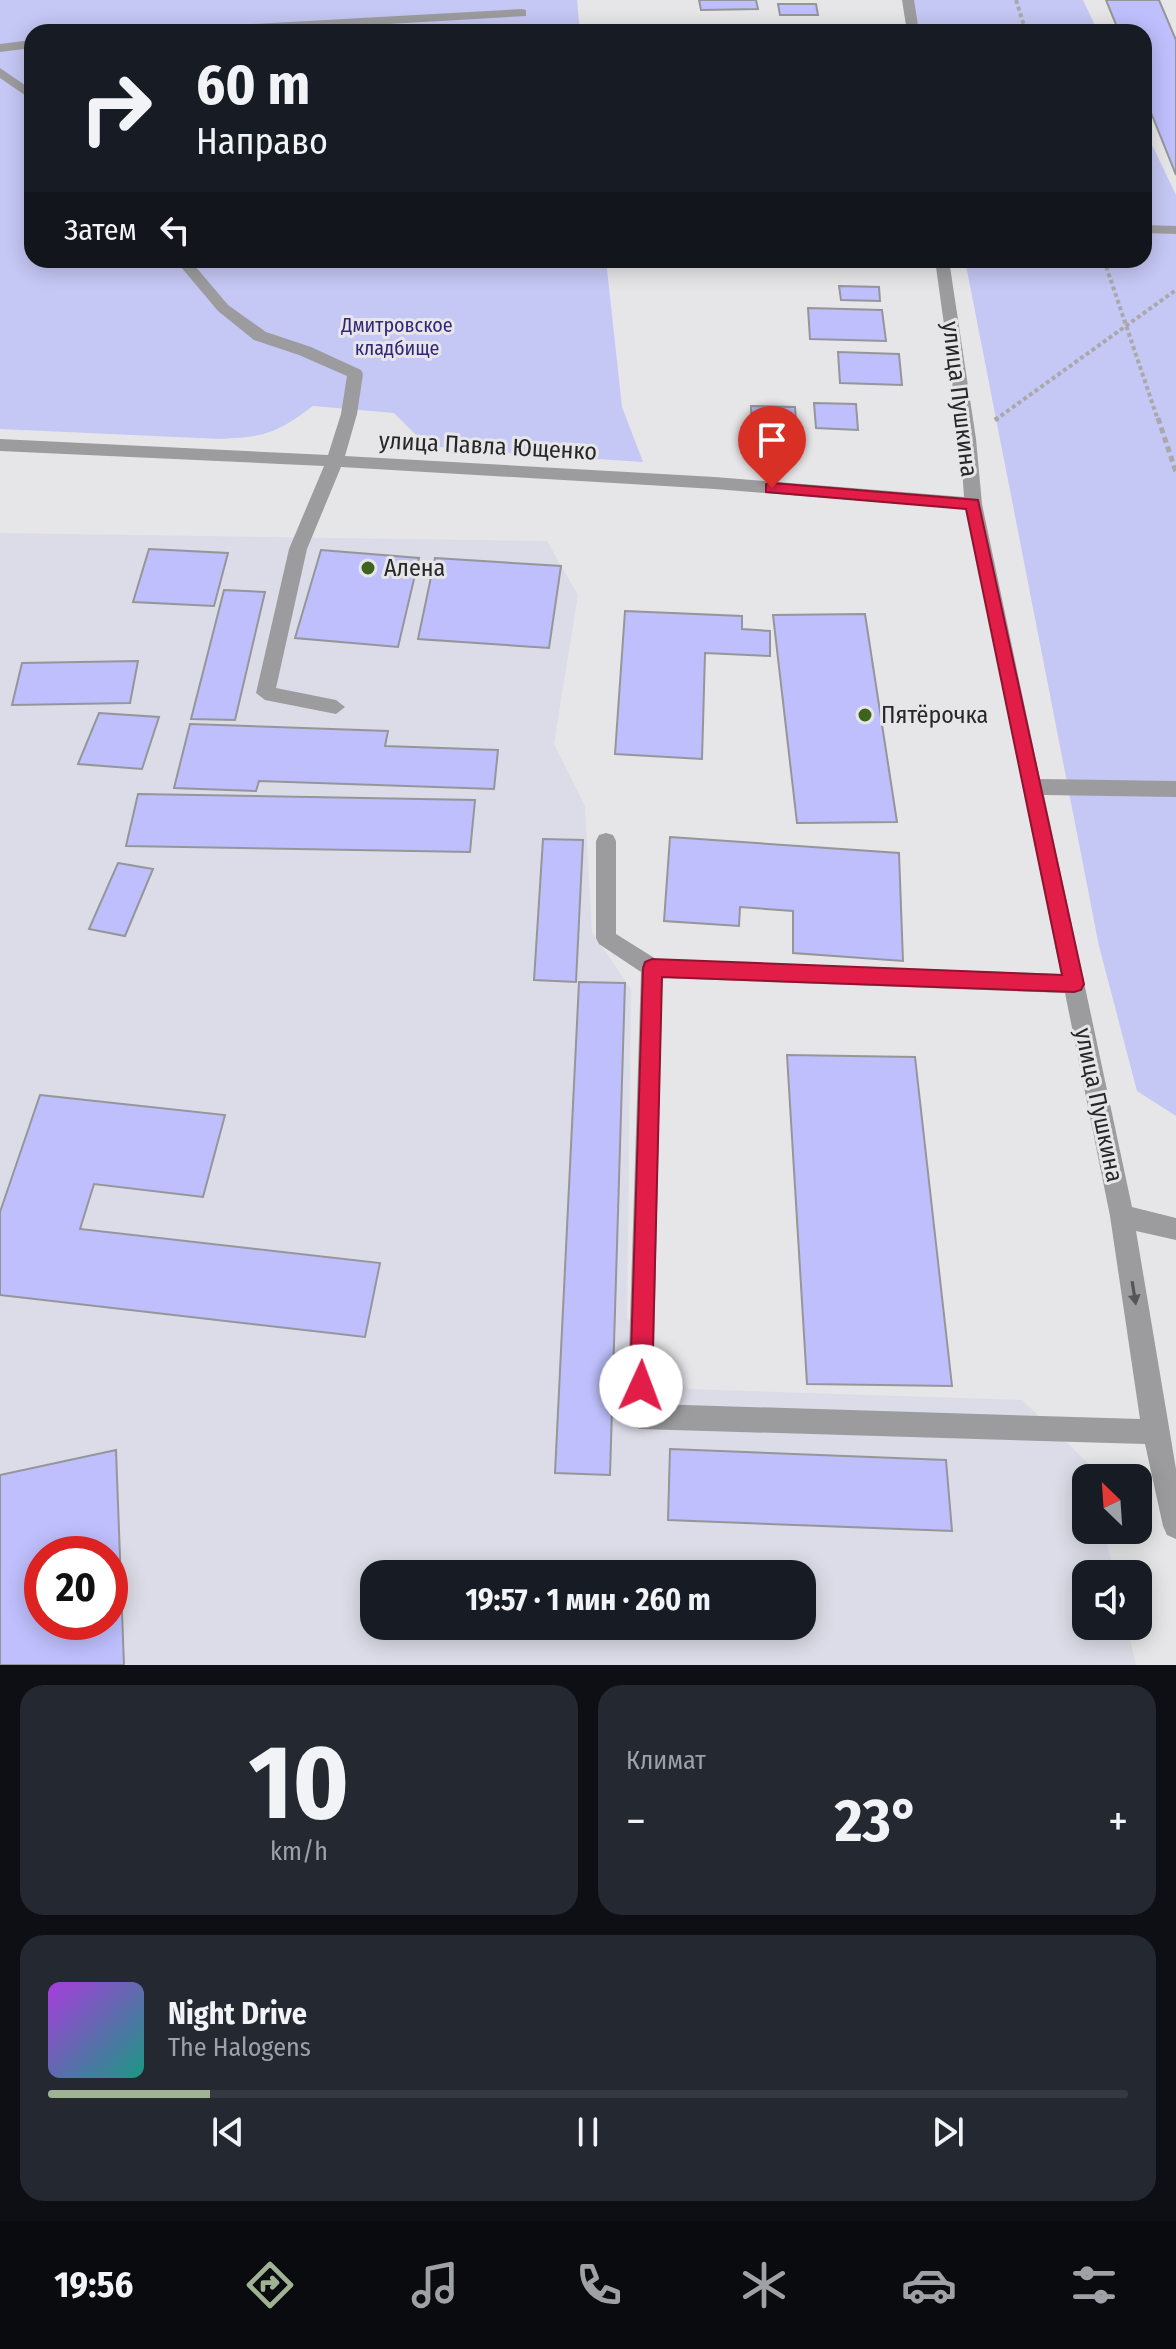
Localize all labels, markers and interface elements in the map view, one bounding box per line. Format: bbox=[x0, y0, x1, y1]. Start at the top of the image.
text: 60 m bbox=[196, 52, 310, 119]
icon: right bbox=[64, 56, 168, 160]
text: Направо bbox=[196, 120, 328, 164]
icon: left bbox=[153, 208, 197, 252]
text: Затем bbox=[64, 212, 137, 248]
park label: Дмитровское кладбище bbox=[340, 313, 453, 360]
street label: улица Пушкина bbox=[937, 319, 983, 479]
pin bbox=[738, 406, 806, 488]
icon: arrive bbox=[750, 418, 794, 462]
street label: улица Павла Ющенко bbox=[378, 426, 598, 466]
place label: Алена bbox=[384, 554, 445, 582]
marker: Алена bbox=[359, 559, 377, 577]
place label: Пятёрочка bbox=[881, 701, 988, 729]
marker: Пятёрочка bbox=[856, 706, 874, 724]
street label: улица Пушкина bbox=[1069, 1025, 1129, 1185]
one-way arrow bbox=[1128, 1281, 1141, 1306]
position arrow bbox=[599, 1344, 683, 1428]
north arrow bbox=[1072, 1464, 1152, 1544]
map controls bbox=[1072, 1464, 1152, 1640]
speed limit sign: 20 bbox=[24, 1536, 128, 1640]
button: sound bbox=[1072, 1560, 1152, 1640]
text: 19:57 · 1 мин · 260 m bbox=[465, 1582, 711, 1618]
text: 10 bbox=[249, 1721, 349, 1846]
text: Климат bbox=[626, 1745, 706, 1776]
text: 23° bbox=[835, 1785, 919, 1857]
text: − bbox=[626, 1795, 646, 1848]
text: + bbox=[1108, 1795, 1128, 1848]
text: km/h bbox=[270, 1836, 328, 1867]
text: Night Drive bbox=[168, 1996, 307, 2032]
text: The Halogens bbox=[168, 2032, 311, 2063]
icon: previous bbox=[206, 2110, 250, 2154]
icon: pause bbox=[566, 2110, 610, 2154]
icon: next bbox=[926, 2110, 970, 2154]
icon: directions bbox=[242, 2257, 298, 2313]
icon: music bbox=[407, 2257, 463, 2313]
icon: phone bbox=[571, 2257, 627, 2313]
icon: climate bbox=[736, 2257, 792, 2313]
icon: car bbox=[901, 2257, 957, 2313]
icon: filters bbox=[1066, 2257, 1122, 2313]
text: 19:56 bbox=[54, 2263, 133, 2307]

